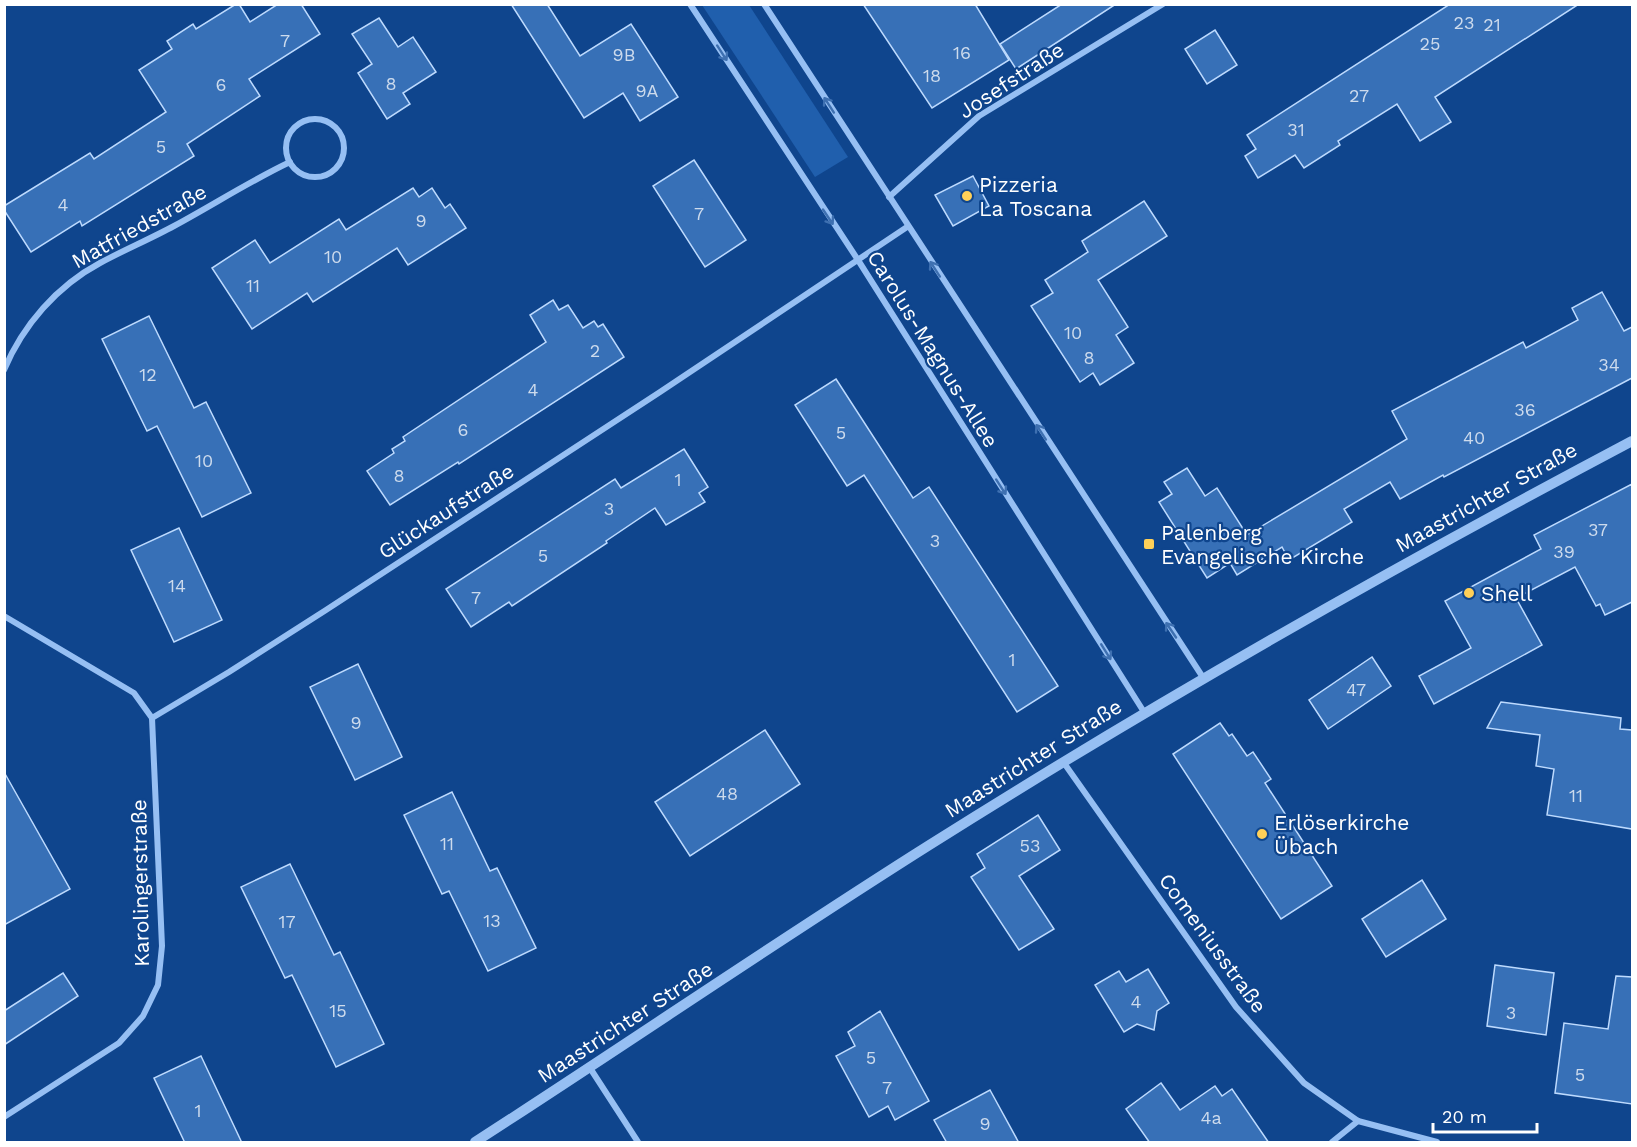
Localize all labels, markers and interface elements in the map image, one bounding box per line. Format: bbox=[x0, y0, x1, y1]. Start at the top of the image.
house number: 23 bbox=[1454, 12, 1475, 33]
house number: 21 bbox=[1483, 14, 1501, 35]
house number: 7 bbox=[280, 30, 290, 51]
house number: 25 bbox=[1420, 33, 1440, 54]
street label: Josefstraße bbox=[954, 37, 1068, 123]
house number: 16 bbox=[953, 42, 971, 63]
house number: 9B bbox=[613, 44, 635, 65]
one-way arrow bbox=[716, 45, 728, 61]
house number: 18 bbox=[923, 65, 941, 86]
house number: 8 bbox=[385, 73, 397, 94]
house number: 6 bbox=[216, 74, 226, 95]
house number: 9A bbox=[636, 80, 659, 101]
house number: 27 bbox=[1349, 85, 1369, 106]
one-way arrow bbox=[822, 97, 834, 114]
house number: 31 bbox=[1287, 119, 1305, 140]
house number: 5 bbox=[156, 136, 166, 157]
place label: Pizzeria La Toscana bbox=[979, 172, 1092, 221]
street label: Matfriedstraße bbox=[67, 179, 211, 273]
marker: Pizzeria La Toscana bbox=[960, 189, 974, 203]
house number: 4 bbox=[58, 194, 69, 215]
house number: 7 bbox=[694, 203, 704, 224]
one-way arrow bbox=[823, 208, 835, 225]
house number: 9 bbox=[415, 210, 427, 231]
house number: 10 bbox=[324, 246, 342, 267]
street label: Carolus-Magnus-Allee bbox=[862, 246, 1004, 452]
one-way arrow bbox=[928, 261, 940, 278]
house number: 11 bbox=[246, 275, 260, 296]
house number: 10 bbox=[1064, 322, 1082, 343]
house number: 2 bbox=[590, 340, 600, 361]
house number: 8 bbox=[1083, 347, 1095, 368]
house number: 34 bbox=[1598, 354, 1620, 375]
house number: 12 bbox=[139, 364, 157, 385]
house number: 4 bbox=[528, 379, 539, 400]
house number: 36 bbox=[1514, 399, 1536, 420]
house number: 6 bbox=[458, 419, 468, 440]
house number: 5 bbox=[836, 422, 846, 443]
one-way arrow bbox=[1035, 424, 1047, 441]
house number: 40 bbox=[1463, 427, 1485, 448]
street label: Maastrichter Straße bbox=[1391, 437, 1581, 557]
house number: 10 bbox=[195, 450, 213, 471]
street label: Glückaufstraße bbox=[374, 458, 518, 564]
house number: 8 bbox=[393, 465, 405, 486]
house number: 1 bbox=[674, 469, 682, 490]
one-way arrow bbox=[995, 479, 1007, 495]
house number: 3 bbox=[604, 498, 614, 519]
house number: 37 bbox=[1588, 519, 1608, 540]
place label: Palenberg Evangelische Kirche bbox=[1161, 520, 1364, 569]
house number: 3 bbox=[930, 530, 940, 551]
marker: Palenberg Evangelische Kirche bbox=[1142, 537, 1156, 551]
house number: 39 bbox=[1553, 541, 1575, 562]
house number: 5 bbox=[538, 545, 548, 566]
house number: 14 bbox=[168, 575, 186, 596]
place label: Shell bbox=[1481, 581, 1533, 606]
marker: Shell bbox=[1462, 586, 1476, 600]
house number: 7 bbox=[471, 587, 481, 608]
one-way arrow bbox=[1165, 622, 1177, 639]
one-way arrow bbox=[1100, 643, 1112, 660]
house number: 1 bbox=[1008, 649, 1016, 670]
house number: 47 bbox=[1346, 679, 1366, 700]
street label: Maastrichter Straße bbox=[940, 693, 1126, 823]
house number: 9 bbox=[350, 712, 362, 733]
house number: 48 bbox=[716, 783, 738, 804]
house number: 11 bbox=[1569, 785, 1583, 806]
street label: Karolingerstraße bbox=[126, 799, 154, 967]
place label: Erlöserkirche Übach bbox=[1274, 810, 1409, 859]
marker: Erlöserkirche Übach bbox=[1255, 827, 1269, 841]
house number: 11 bbox=[440, 833, 454, 854]
house number: 53 bbox=[1020, 835, 1040, 856]
street label: Comeniusstraße bbox=[1154, 868, 1272, 1018]
house number: 13 bbox=[483, 910, 501, 931]
house number: 17 bbox=[278, 911, 296, 932]
street label: Maastrichter Straße bbox=[533, 956, 717, 1088]
house number: 4 bbox=[1131, 991, 1142, 1012]
house number: 15 bbox=[329, 1000, 347, 1021]
house number: 3 bbox=[1506, 1002, 1516, 1023]
house number: 5 bbox=[866, 1047, 876, 1068]
house number: 5 bbox=[1575, 1064, 1585, 1085]
house number: 7 bbox=[882, 1077, 892, 1098]
scale bar bbox=[1433, 1096, 1536, 1134]
house number: 1 bbox=[194, 1100, 202, 1121]
text: 20 m bbox=[1442, 1106, 1487, 1127]
house number: 4a bbox=[1200, 1107, 1222, 1128]
house number: 9 bbox=[979, 1113, 991, 1134]

